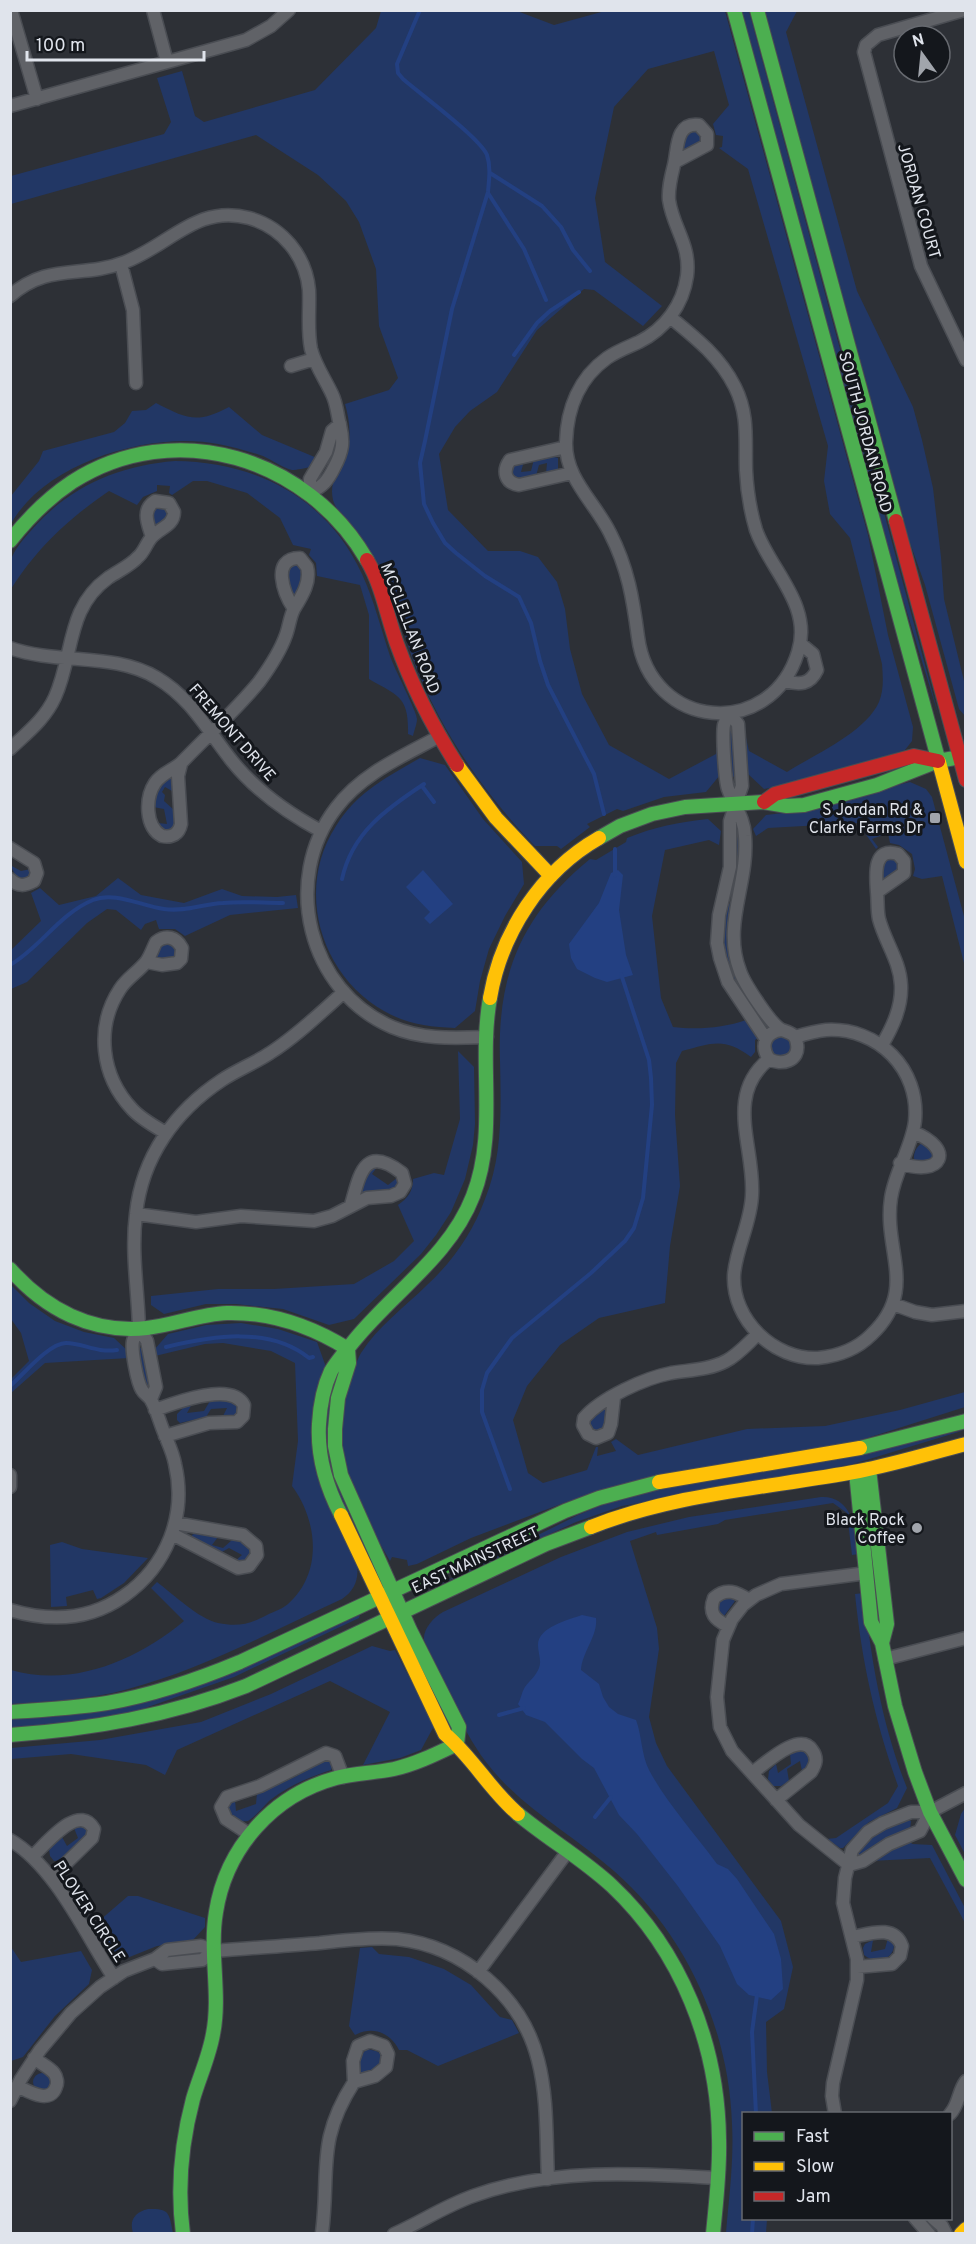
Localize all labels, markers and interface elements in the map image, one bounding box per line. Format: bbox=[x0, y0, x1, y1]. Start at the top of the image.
scale bar bbox=[27, 24, 204, 62]
north arrow bbox=[892, 24, 952, 84]
text: N bbox=[910, 30, 927, 53]
text: 100 m bbox=[36, 35, 85, 58]
street label: JORDAN COURT bbox=[892, 141, 944, 262]
street label: SOUTH JORDAN ROAD bbox=[833, 350, 895, 515]
street label: MCCLELLAN ROAD bbox=[375, 560, 443, 697]
street label: FREMONT DRIVE bbox=[184, 680, 279, 786]
place label: S Jordan Rd & Clarke Farms Dr bbox=[809, 801, 923, 839]
marker: S Jordan Rd & Clarke Farms Dr bbox=[928, 811, 942, 825]
place label: Black Rock Coffee bbox=[825, 1511, 905, 1549]
marker: Black Rock Coffee bbox=[910, 1521, 924, 1535]
street label: EAST MAINSTREET bbox=[409, 1523, 543, 1599]
street label: PLOVER CIRCLE bbox=[48, 1857, 129, 1967]
legend bbox=[742, 2112, 952, 2220]
text: Fast bbox=[796, 2126, 829, 2149]
text: Slow bbox=[796, 2156, 834, 2179]
text: Jam bbox=[796, 2186, 831, 2209]

